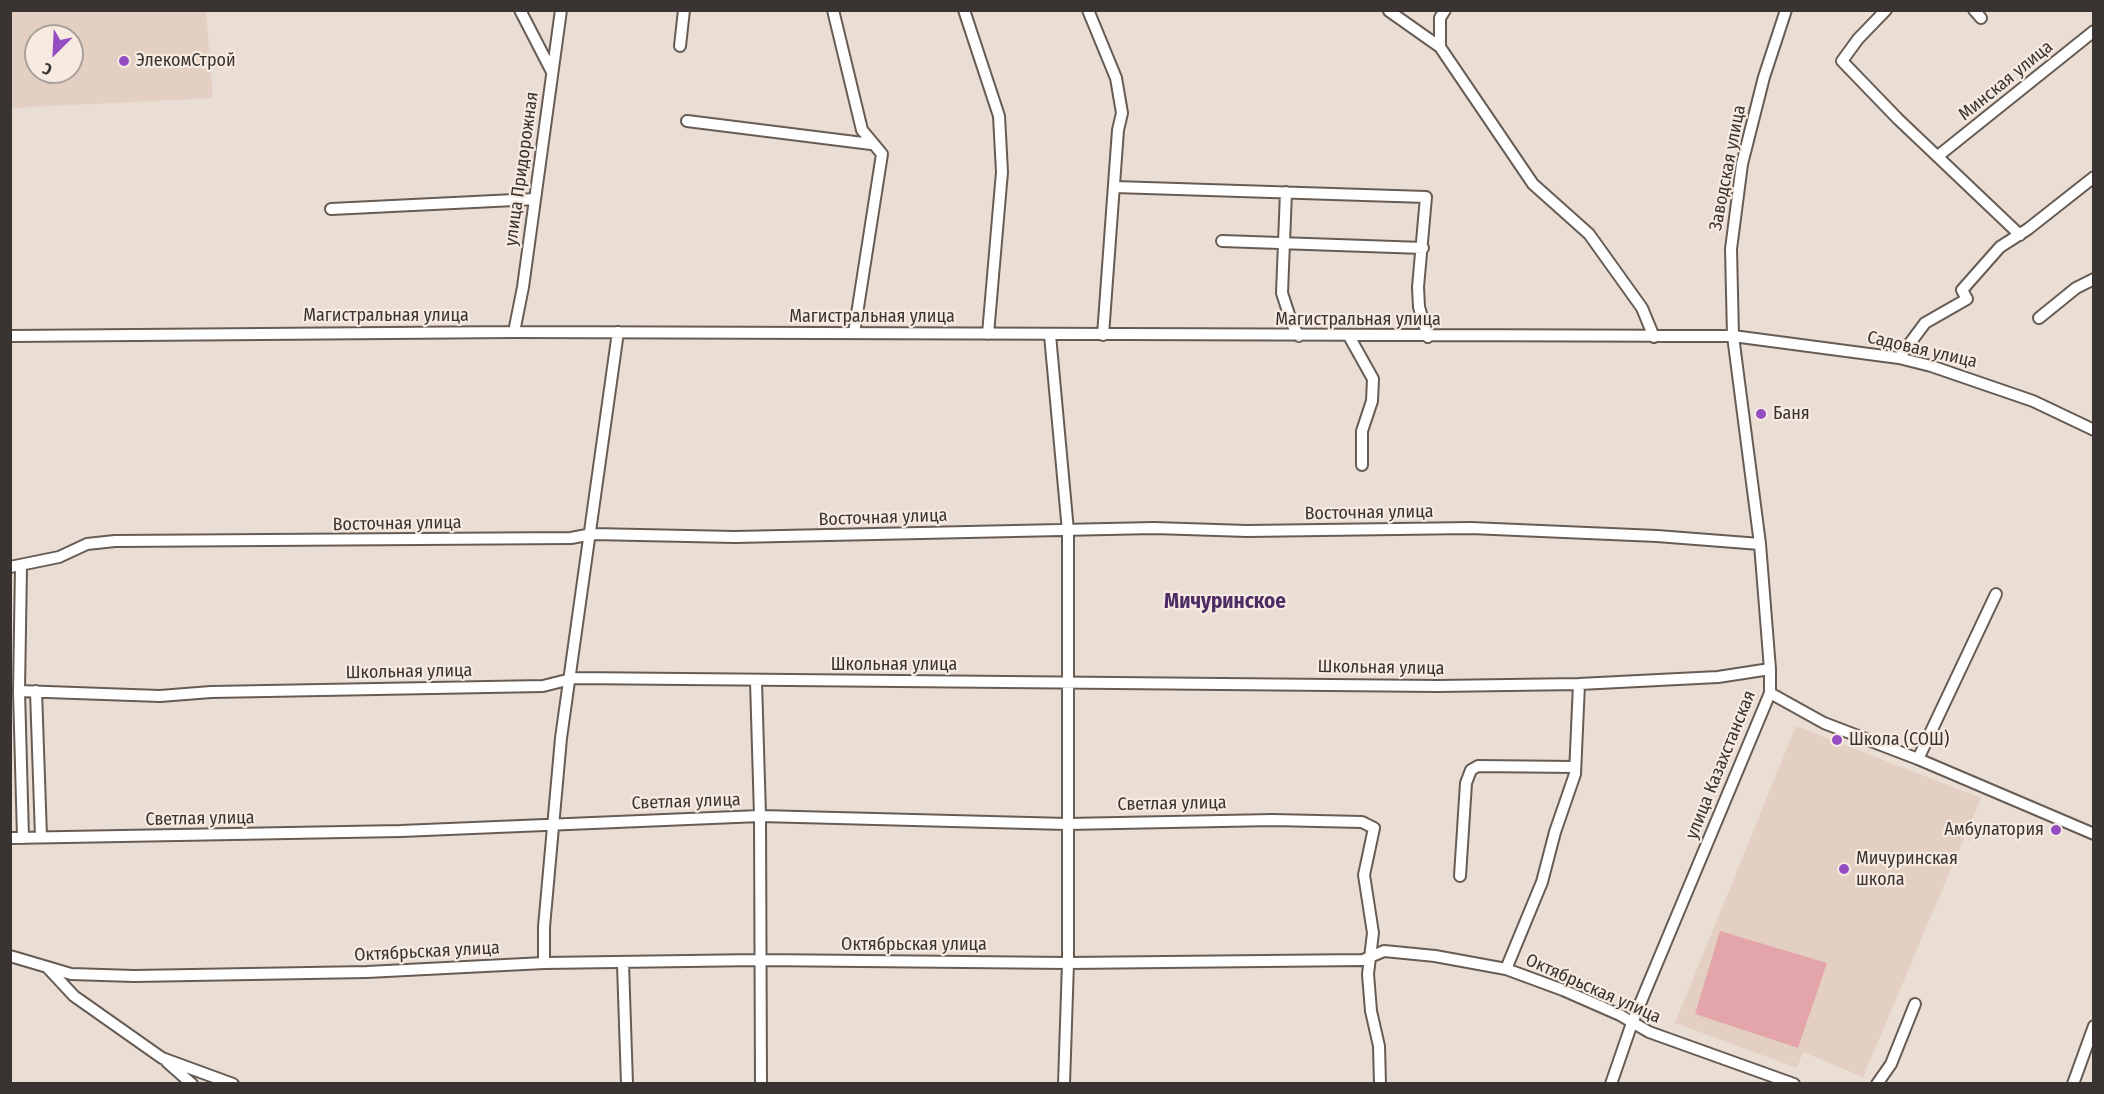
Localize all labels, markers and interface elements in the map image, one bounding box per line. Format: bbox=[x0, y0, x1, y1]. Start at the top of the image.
north arrow bbox=[24, 24, 84, 84]
street label: Минская улица bbox=[1955, 36, 2057, 126]
place label: ЭлекомСтрой bbox=[136, 50, 236, 72]
marker: ЭлекомСтрой bbox=[117, 54, 131, 68]
text: С bbox=[40, 59, 55, 79]
street label: улица Придорожная bbox=[500, 90, 544, 248]
street label: Заводская улица bbox=[1705, 103, 1751, 233]
street label: Магистральная улица bbox=[303, 305, 469, 327]
street label: Магистральная улица bbox=[789, 306, 955, 328]
street label: Магистральная улица bbox=[1275, 309, 1441, 331]
street label: Садовая улица bbox=[1865, 327, 1979, 373]
place label: Баня bbox=[1773, 403, 1810, 425]
marker: Баня bbox=[1754, 407, 1768, 421]
street label: Восточная улица bbox=[1304, 501, 1434, 525]
street label: Восточная улица bbox=[818, 505, 948, 531]
street label: Восточная улица bbox=[332, 512, 462, 536]
district label: Мичуринское bbox=[1164, 589, 1286, 615]
street label: Школьная улица bbox=[831, 654, 957, 676]
street label: Школьная улица bbox=[1317, 656, 1445, 680]
street label: Школьная улица bbox=[345, 660, 473, 684]
street label: улица Казахстанская bbox=[1681, 688, 1761, 842]
place label: Школа (СОШ) bbox=[1849, 729, 1949, 751]
marker: Школа (СОШ) bbox=[1830, 733, 1844, 747]
street label: Светлая улица bbox=[631, 789, 741, 815]
street label: Светлая улица bbox=[1117, 792, 1227, 816]
street label: Светлая улица bbox=[145, 807, 255, 831]
place label: Амбулатория bbox=[1944, 819, 2044, 841]
marker: Амбулатория bbox=[2049, 823, 2063, 837]
place label: Мичуринская школа bbox=[1856, 848, 1958, 890]
marker: Мичуринская школа bbox=[1837, 862, 1851, 876]
street label: Октябрьская улица bbox=[841, 934, 987, 956]
street label: Октябрьская улица bbox=[354, 937, 500, 967]
street label: Октябрьская улица bbox=[1522, 949, 1664, 1029]

